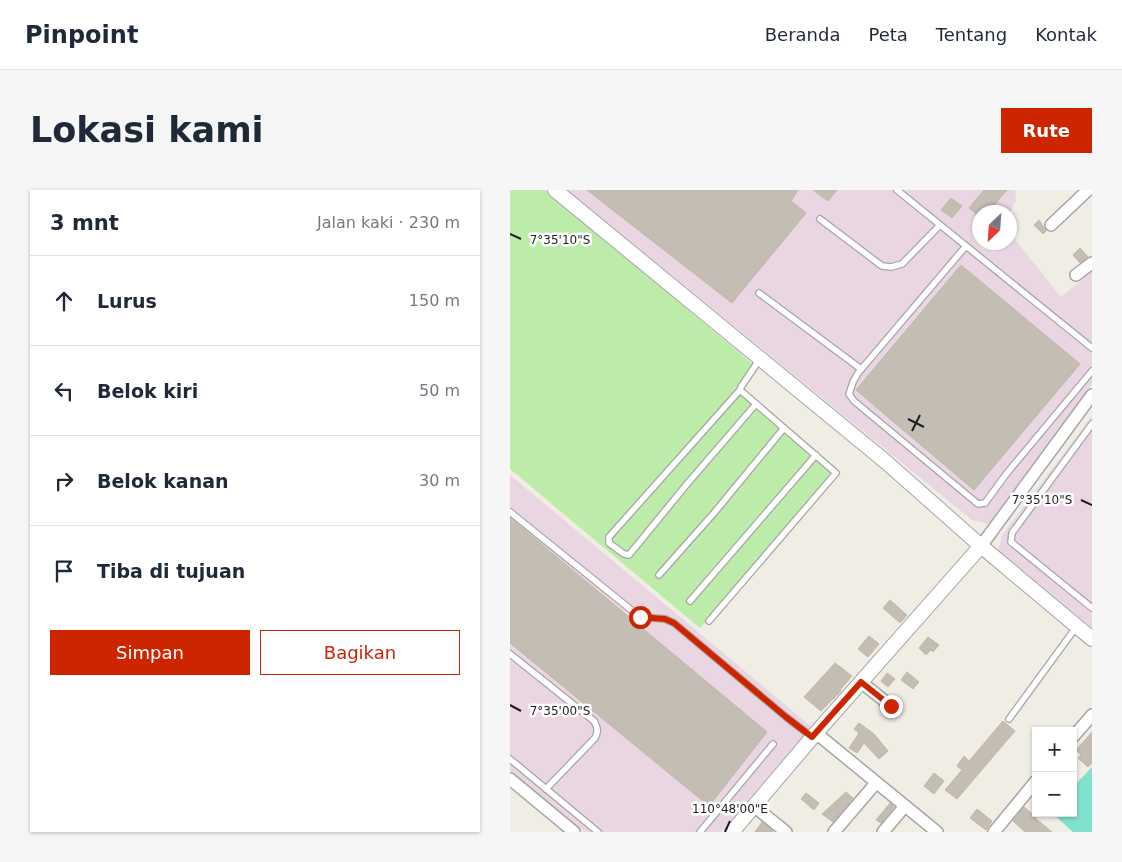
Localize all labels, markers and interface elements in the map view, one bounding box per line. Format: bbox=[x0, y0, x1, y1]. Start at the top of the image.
text: Pinpoint bbox=[25, 21, 138, 49]
text: Beranda bbox=[765, 24, 840, 45]
text: Peta bbox=[868, 24, 908, 45]
text: Tentang bbox=[936, 24, 1007, 45]
text: Kontak bbox=[1035, 24, 1097, 45]
button: Rute bbox=[1001, 108, 1092, 153]
text: Lokasi kami bbox=[30, 110, 264, 150]
north arrow bbox=[972, 205, 1017, 250]
text: 3 mnt bbox=[50, 211, 119, 235]
text: Jalan kaki · 230 m bbox=[317, 213, 460, 232]
text: 7°35'10"S bbox=[530, 233, 590, 247]
icon: ahead bbox=[50, 287, 78, 315]
text: Lurus bbox=[97, 290, 157, 312]
text: 150 m bbox=[409, 291, 460, 310]
icon: left bbox=[50, 377, 78, 405]
text: Belok kiri bbox=[97, 380, 198, 402]
text: 50 m bbox=[419, 381, 460, 400]
icon: right bbox=[50, 467, 78, 495]
text: Belok kanan bbox=[97, 470, 229, 492]
text: 30 m bbox=[419, 471, 460, 490]
text: 7°35'10"S bbox=[1012, 493, 1072, 507]
icon: arrive bbox=[50, 557, 78, 585]
text: Tiba di tujuan bbox=[97, 560, 245, 582]
route start bbox=[629, 606, 652, 629]
button: Simpan bbox=[50, 630, 250, 675]
button: Bagikan bbox=[260, 630, 460, 675]
route end bbox=[880, 695, 903, 718]
text: 7°35'00"S bbox=[530, 704, 590, 718]
map controls bbox=[1032, 727, 1077, 817]
button: + bbox=[1032, 727, 1077, 772]
button: − bbox=[1032, 772, 1077, 817]
text: 110°48'00"E bbox=[692, 802, 768, 816]

